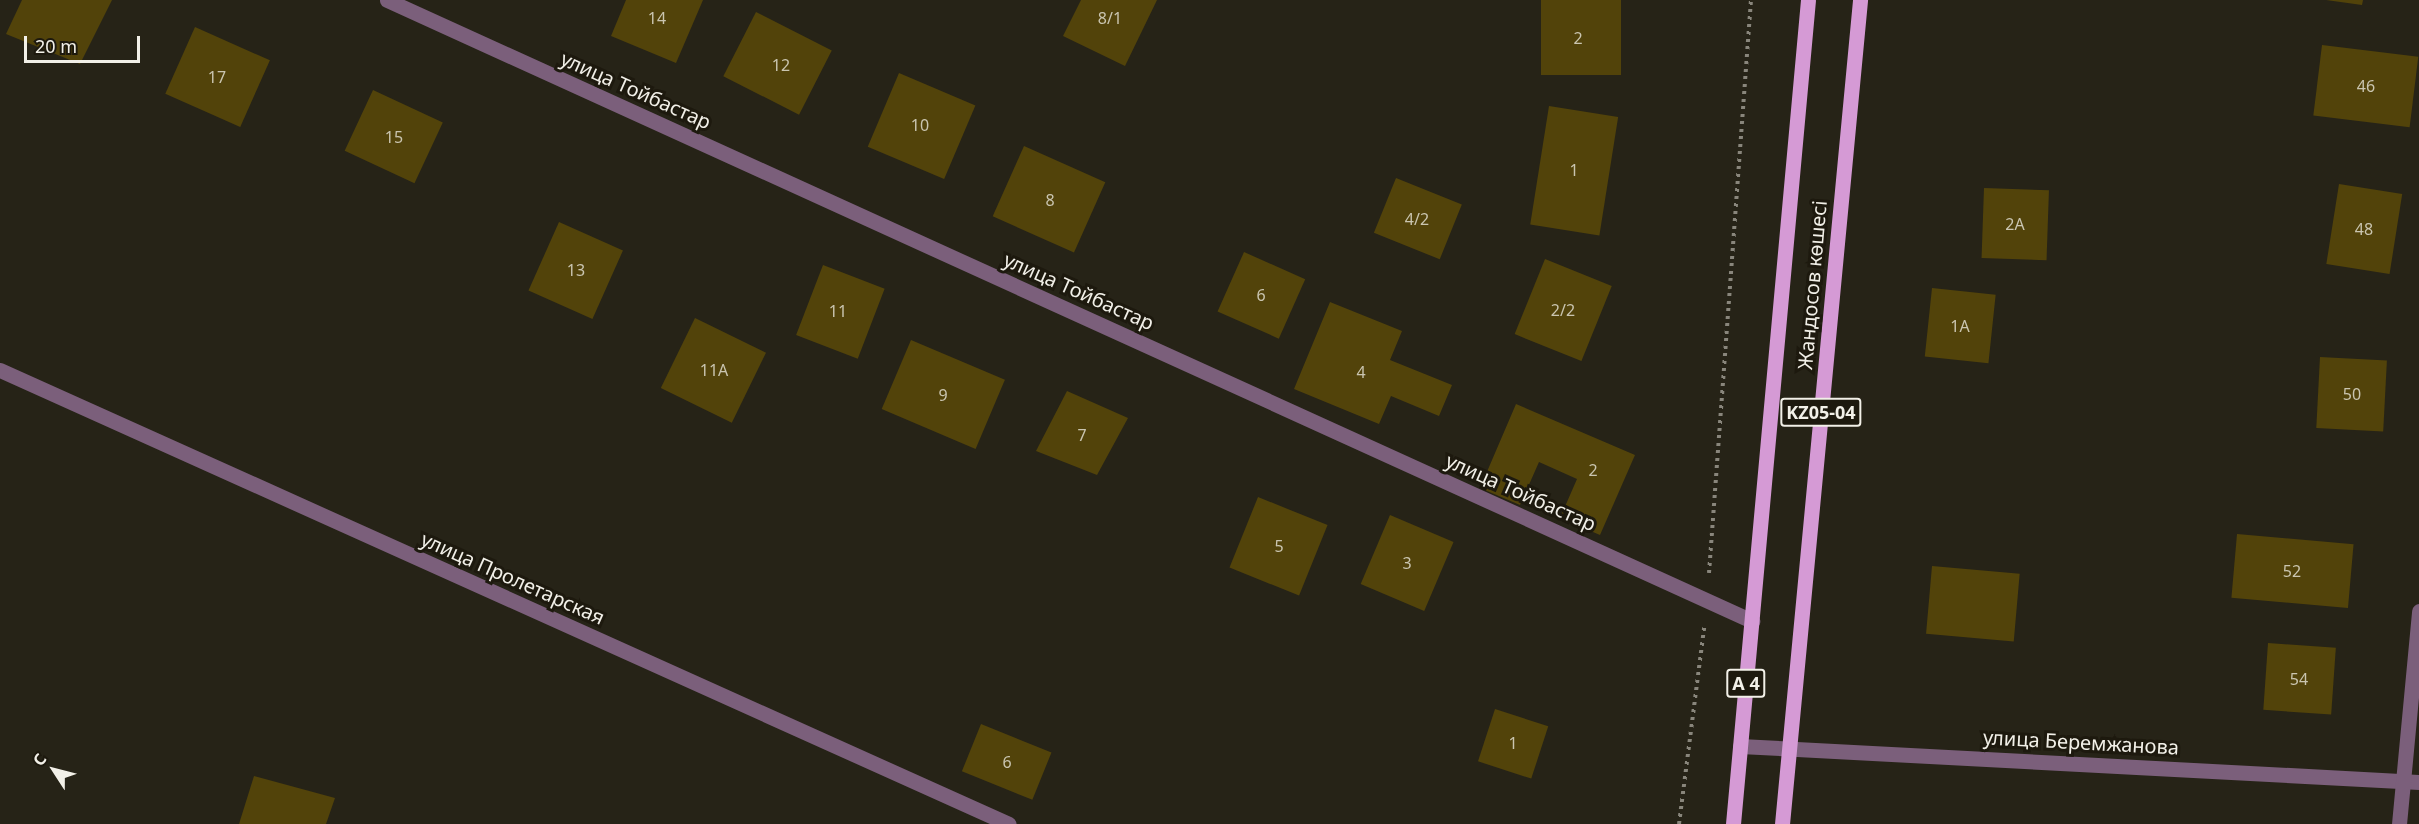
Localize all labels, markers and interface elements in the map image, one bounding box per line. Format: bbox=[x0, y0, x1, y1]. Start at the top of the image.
house number: 14 bbox=[648, 8, 666, 28]
house number: 8/1 bbox=[1098, 8, 1122, 28]
scale bar bbox=[27, 24, 142, 62]
house number: 2 bbox=[1573, 28, 1583, 48]
text: 20 m bbox=[35, 34, 77, 58]
street label: улица Тойбастар bbox=[557, 46, 715, 134]
house number: 12 bbox=[772, 55, 790, 75]
house number: 17 bbox=[208, 67, 226, 87]
house number: 46 bbox=[2357, 76, 2375, 96]
house number: 10 bbox=[911, 115, 929, 135]
house number: 15 bbox=[385, 127, 403, 147]
house number: 1 bbox=[1569, 160, 1579, 180]
house number: 8 bbox=[1045, 190, 1055, 210]
street label: Жандосов көшесі bbox=[1793, 199, 1831, 371]
house number: 4/2 bbox=[1405, 209, 1429, 229]
house number: 2А bbox=[2005, 214, 2025, 234]
house number: 48 bbox=[2355, 219, 2373, 239]
street label: улица Тойбастар bbox=[1000, 247, 1158, 335]
house number: 13 bbox=[567, 260, 585, 280]
house number: 6 bbox=[1256, 285, 1266, 305]
house number: 2/2 bbox=[1551, 300, 1575, 320]
house number: 11 bbox=[829, 301, 847, 321]
house number: 1А bbox=[1950, 316, 1970, 336]
house number: 11А bbox=[700, 360, 728, 380]
house number: 4 bbox=[1356, 362, 1366, 382]
house number: 50 bbox=[2343, 384, 2361, 404]
house number: 9 bbox=[938, 385, 948, 405]
road number: KZ05-04 bbox=[1779, 397, 1863, 427]
house number: 7 bbox=[1077, 425, 1087, 445]
street label: улица Тойбастар bbox=[1442, 448, 1600, 536]
house number: 2 bbox=[1588, 460, 1598, 480]
street label: улица Пролетарская bbox=[417, 527, 609, 629]
house number: 5 bbox=[1274, 536, 1284, 556]
house number: 3 bbox=[1402, 553, 1412, 573]
house number: 52 bbox=[2283, 561, 2301, 581]
road number: А 4 bbox=[1725, 668, 1767, 698]
house number: 54 bbox=[2290, 669, 2308, 689]
street label: улица Беремжанова bbox=[1982, 725, 2180, 759]
house number: 1 bbox=[1508, 733, 1518, 753]
north arrow bbox=[24, 740, 84, 800]
text: С bbox=[27, 749, 51, 770]
house number: 6 bbox=[1002, 752, 1012, 772]

